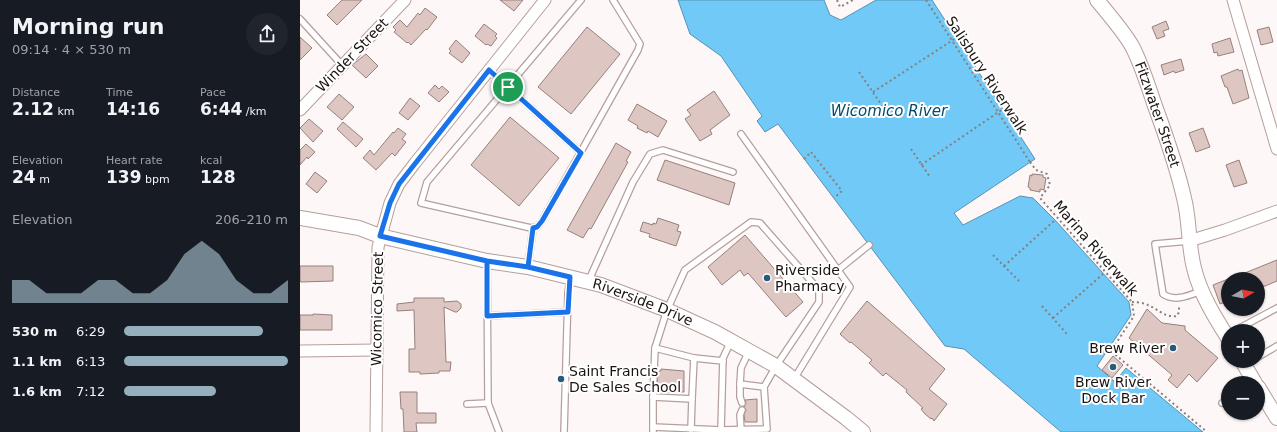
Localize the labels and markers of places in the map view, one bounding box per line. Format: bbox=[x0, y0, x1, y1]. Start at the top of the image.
pin bbox=[491, 70, 525, 104]
place label: Riverside Pharmacy bbox=[775, 262, 845, 294]
marker: Riverside Pharmacy bbox=[762, 273, 772, 283]
place label: Brew River bbox=[1089, 340, 1165, 356]
marker: Brew River bbox=[1168, 343, 1178, 353]
marker: Brew River Dock Bar bbox=[1108, 362, 1118, 372]
place label: Saint Francis De Sales School bbox=[569, 363, 681, 395]
marker: Saint Francis De Sales School bbox=[556, 374, 566, 384]
place label: Brew River Dock Bar bbox=[1075, 374, 1151, 406]

